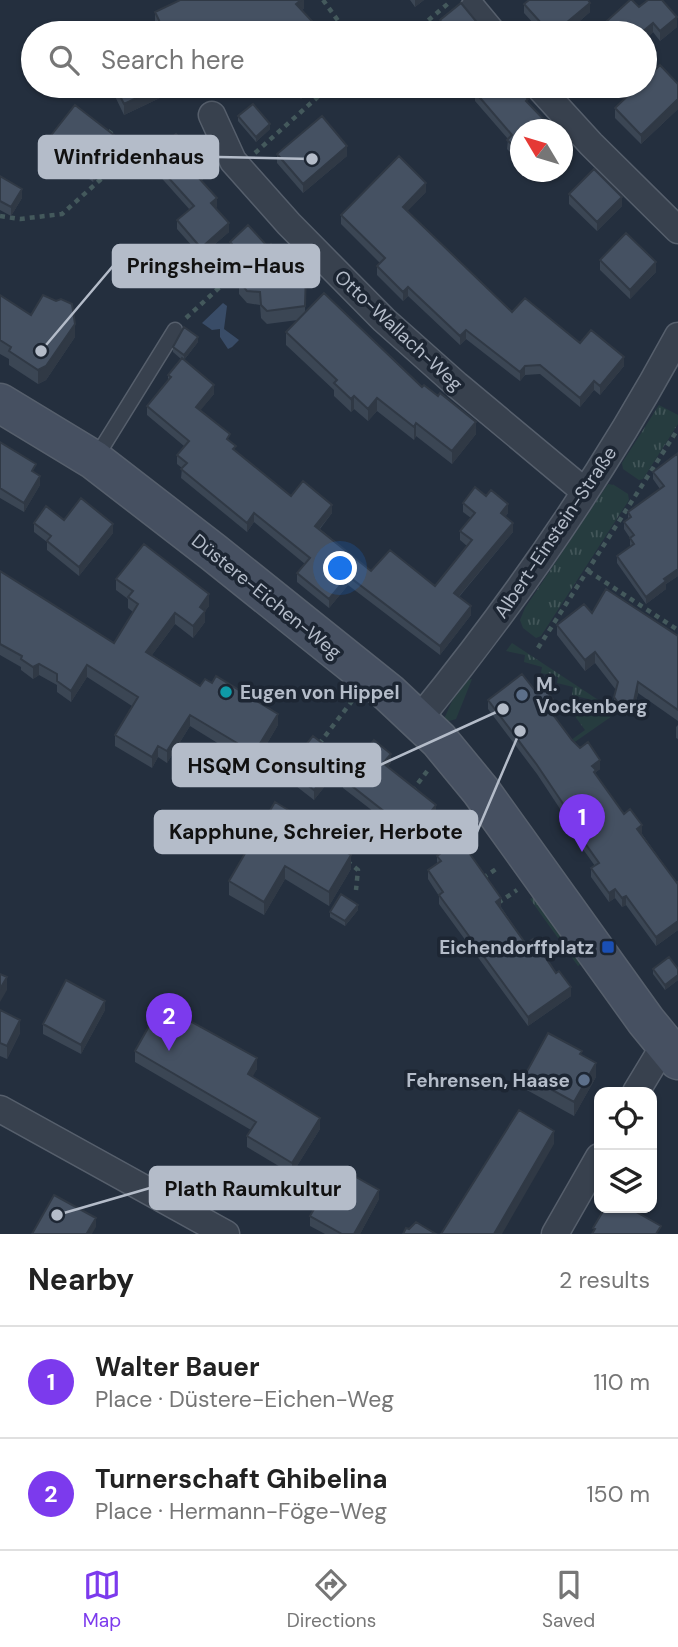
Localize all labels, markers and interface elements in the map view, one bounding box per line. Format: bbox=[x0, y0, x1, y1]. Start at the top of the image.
search box bbox=[21, 21, 657, 98]
icon: search bbox=[45, 41, 83, 79]
text: Search here bbox=[101, 43, 244, 77]
north arrow bbox=[510, 119, 573, 182]
callout: Winfridenhaus bbox=[39, 136, 218, 178]
text: Winfridenhaus bbox=[54, 143, 204, 171]
callout: Pringsheim-Haus bbox=[113, 245, 319, 287]
text: Pringsheim-Haus bbox=[127, 252, 305, 280]
street label: Otto-Wallach-Weg bbox=[329, 264, 468, 397]
street label: Albert-Einstein-Straße bbox=[488, 441, 622, 623]
street label: Düstere-Eichen-Weg bbox=[187, 528, 347, 665]
your location bbox=[323, 551, 357, 585]
place label: M. Vockenberg bbox=[536, 672, 648, 719]
place label: Eugen von Hippel bbox=[240, 680, 400, 705]
marker: Eugen von Hippel bbox=[218, 684, 234, 700]
marker: M. Vockenberg bbox=[514, 687, 530, 703]
callout: HSQM Consulting bbox=[173, 744, 380, 786]
text: HSQM Consulting bbox=[188, 752, 366, 780]
pin: 1 bbox=[559, 794, 605, 852]
callout: Kapphune, Schreier, Herbote bbox=[155, 811, 477, 853]
text: Kapphune, Schreier, Herbote bbox=[169, 818, 463, 846]
place label: Eichendorffplatz bbox=[439, 935, 594, 960]
marker: Eichendorffplatz bbox=[600, 939, 616, 955]
pin: 2 bbox=[146, 993, 192, 1051]
place label: Fehrensen, Haase bbox=[406, 1068, 570, 1093]
marker: Fehrensen, Haase bbox=[576, 1072, 592, 1088]
map controls bbox=[594, 1087, 657, 1213]
button: locate bbox=[594, 1087, 657, 1150]
button: layers bbox=[594, 1150, 657, 1213]
callout: Plath Raumkultur bbox=[150, 1167, 355, 1209]
text: Plath Raumkultur bbox=[165, 1175, 342, 1203]
text: Nearby bbox=[28, 1260, 134, 1299]
text: 2 results bbox=[559, 1265, 650, 1295]
text: Walter Bauer bbox=[95, 1350, 260, 1384]
text: 1 bbox=[47, 1367, 55, 1397]
text: 110 m bbox=[593, 1367, 650, 1397]
text: Place · Düstere-Eichen-Weg bbox=[95, 1384, 394, 1414]
text: Turnerschaft Ghibelina bbox=[95, 1462, 388, 1496]
text: 2 bbox=[44, 1479, 58, 1509]
text: 150 m bbox=[586, 1479, 650, 1509]
text: Place · Hermann-Föge-Weg bbox=[95, 1496, 387, 1526]
tab: Map bbox=[83, 1566, 121, 1633]
tab: Directions bbox=[287, 1566, 376, 1633]
tab: Saved bbox=[542, 1566, 595, 1633]

